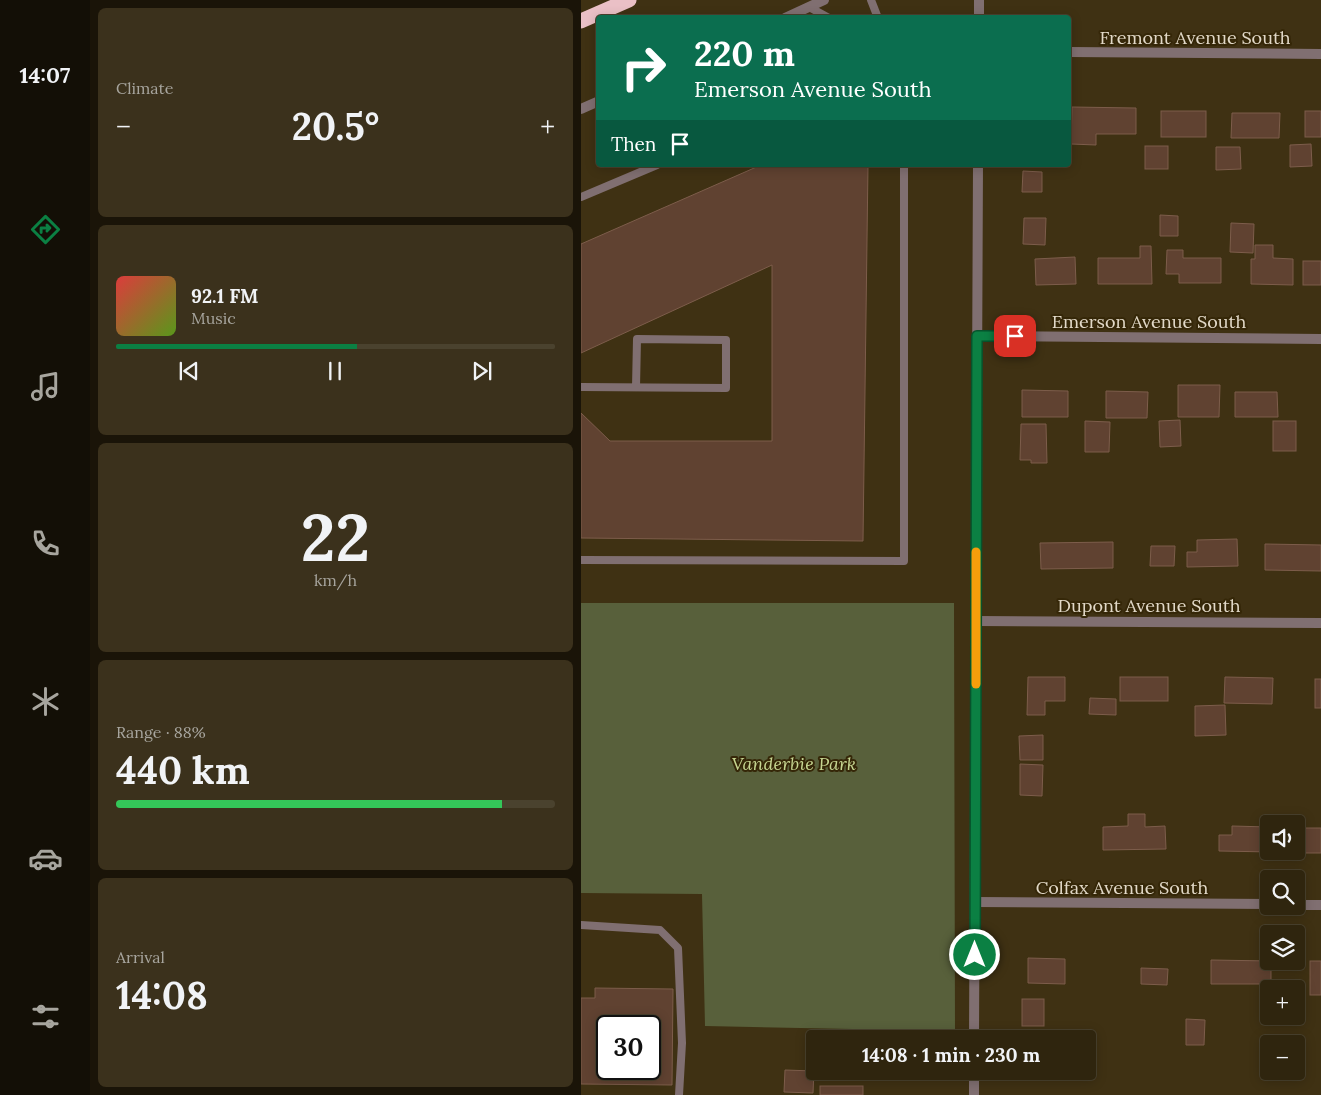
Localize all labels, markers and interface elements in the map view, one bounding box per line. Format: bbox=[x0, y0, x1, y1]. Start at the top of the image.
street label: Fremont Avenue South bbox=[1099, 26, 1291, 49]
text: 220 m bbox=[694, 31, 795, 76]
icon: right bbox=[611, 35, 676, 100]
text: 14:07 bbox=[20, 61, 70, 89]
text: Emerson Avenue South bbox=[694, 75, 932, 103]
text: Climate bbox=[116, 78, 173, 98]
text: 20.5° bbox=[292, 102, 379, 150]
text: − bbox=[116, 109, 131, 145]
text: + bbox=[540, 109, 555, 145]
icon: arrive bbox=[666, 130, 694, 158]
text: Then bbox=[611, 132, 656, 156]
icon: directions bbox=[28, 212, 63, 247]
text: 92.1 FM bbox=[191, 284, 259, 308]
text: Music bbox=[191, 308, 236, 328]
street label: Emerson Avenue South bbox=[1052, 310, 1246, 333]
pin bbox=[994, 315, 1036, 357]
icon: arrive bbox=[1001, 322, 1029, 350]
icon: previous bbox=[175, 357, 203, 385]
icon: pause bbox=[321, 357, 349, 385]
icon: next bbox=[468, 357, 496, 385]
icon: music bbox=[28, 369, 63, 404]
text: 22 bbox=[301, 496, 370, 579]
icon: phone bbox=[28, 526, 63, 561]
text: km/h bbox=[314, 570, 357, 590]
street label: Dupont Avenue South bbox=[1058, 594, 1241, 617]
icon: climate bbox=[28, 684, 63, 719]
text: Range · 88% bbox=[116, 722, 206, 742]
text: 440 km bbox=[116, 746, 250, 794]
park label: Vanderbie Park bbox=[732, 752, 856, 775]
map controls bbox=[1260, 815, 1305, 1080]
button: sound bbox=[1260, 815, 1305, 860]
icon: car bbox=[28, 841, 63, 876]
button: search bbox=[1260, 870, 1305, 915]
street label: Colfax Avenue South bbox=[1036, 876, 1209, 899]
button: layers bbox=[1260, 925, 1305, 970]
position arrow bbox=[948, 928, 1000, 980]
text: Arrival bbox=[116, 947, 165, 967]
text: 14:08 bbox=[116, 971, 208, 1019]
button: + bbox=[1260, 980, 1305, 1025]
icon: filters bbox=[28, 999, 63, 1034]
speed limit sign: 30 bbox=[596, 1015, 661, 1080]
button: − bbox=[1260, 1035, 1305, 1080]
text: 14:08 · 1 min · 230 m bbox=[862, 1043, 1040, 1067]

